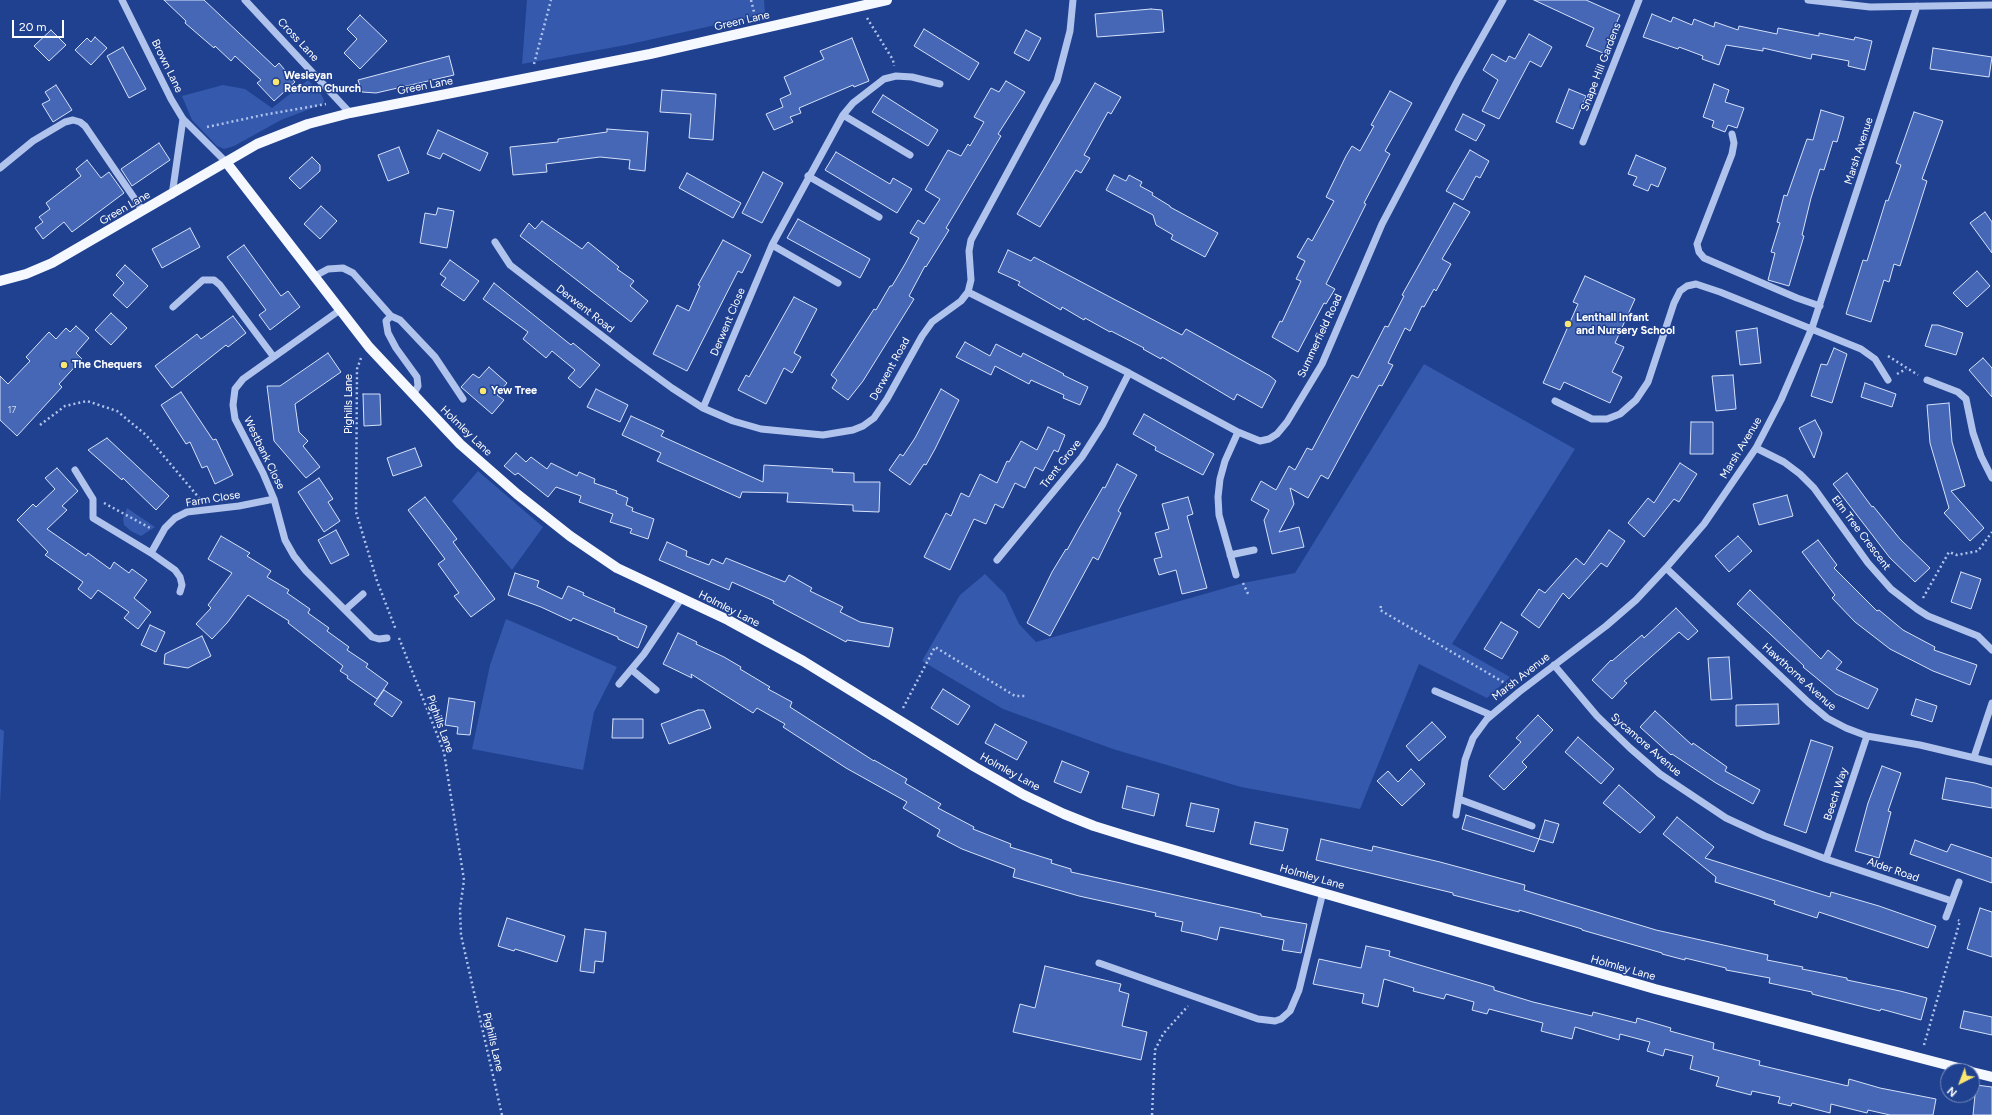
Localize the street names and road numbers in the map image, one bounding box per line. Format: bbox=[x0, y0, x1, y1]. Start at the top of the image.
street label: Green Lane bbox=[713, 8, 771, 34]
street label: Cross Lane bbox=[275, 16, 321, 64]
street label: Snape Hill Gardens bbox=[1578, 21, 1624, 113]
street label: Brown Lane bbox=[148, 37, 186, 95]
street label: Green Lane bbox=[396, 74, 454, 98]
street label: Marsh Avenue bbox=[1842, 116, 1876, 186]
street label: Green Lane bbox=[97, 188, 153, 228]
street label: Derwent Road bbox=[553, 282, 617, 336]
street label: Derwent Close bbox=[708, 286, 748, 358]
street label: Summerfield Road bbox=[1295, 292, 1345, 380]
street label: Derwent Road bbox=[867, 335, 913, 403]
street label: Pighills Lane bbox=[342, 374, 356, 434]
street label: Holmley Lane bbox=[437, 403, 495, 459]
street label: Westbank Close bbox=[241, 414, 287, 492]
street label: Marsh Avenue bbox=[1717, 415, 1765, 481]
street label: Trent Grove bbox=[1038, 437, 1084, 491]
street label: Farm Close bbox=[185, 488, 241, 510]
street label: Elm Tree Crescent bbox=[1829, 493, 1893, 573]
street label: Holmley Lane bbox=[696, 588, 762, 630]
street label: Hawthorne Avenue bbox=[1759, 640, 1839, 714]
street label: Marsh Avenue bbox=[1489, 650, 1553, 704]
street label: Pighills Lane bbox=[423, 693, 457, 755]
street label: Sycamore Avenue bbox=[1608, 711, 1684, 779]
street label: Holmley Lane bbox=[978, 750, 1042, 794]
street label: Beech Way bbox=[1821, 766, 1851, 822]
street label: Alder Road bbox=[1865, 855, 1921, 885]
street label: Holmley Lane bbox=[1278, 861, 1346, 893]
street label: Holmley Lane bbox=[1589, 952, 1657, 984]
street label: Pighills Lane bbox=[480, 1011, 506, 1073]

